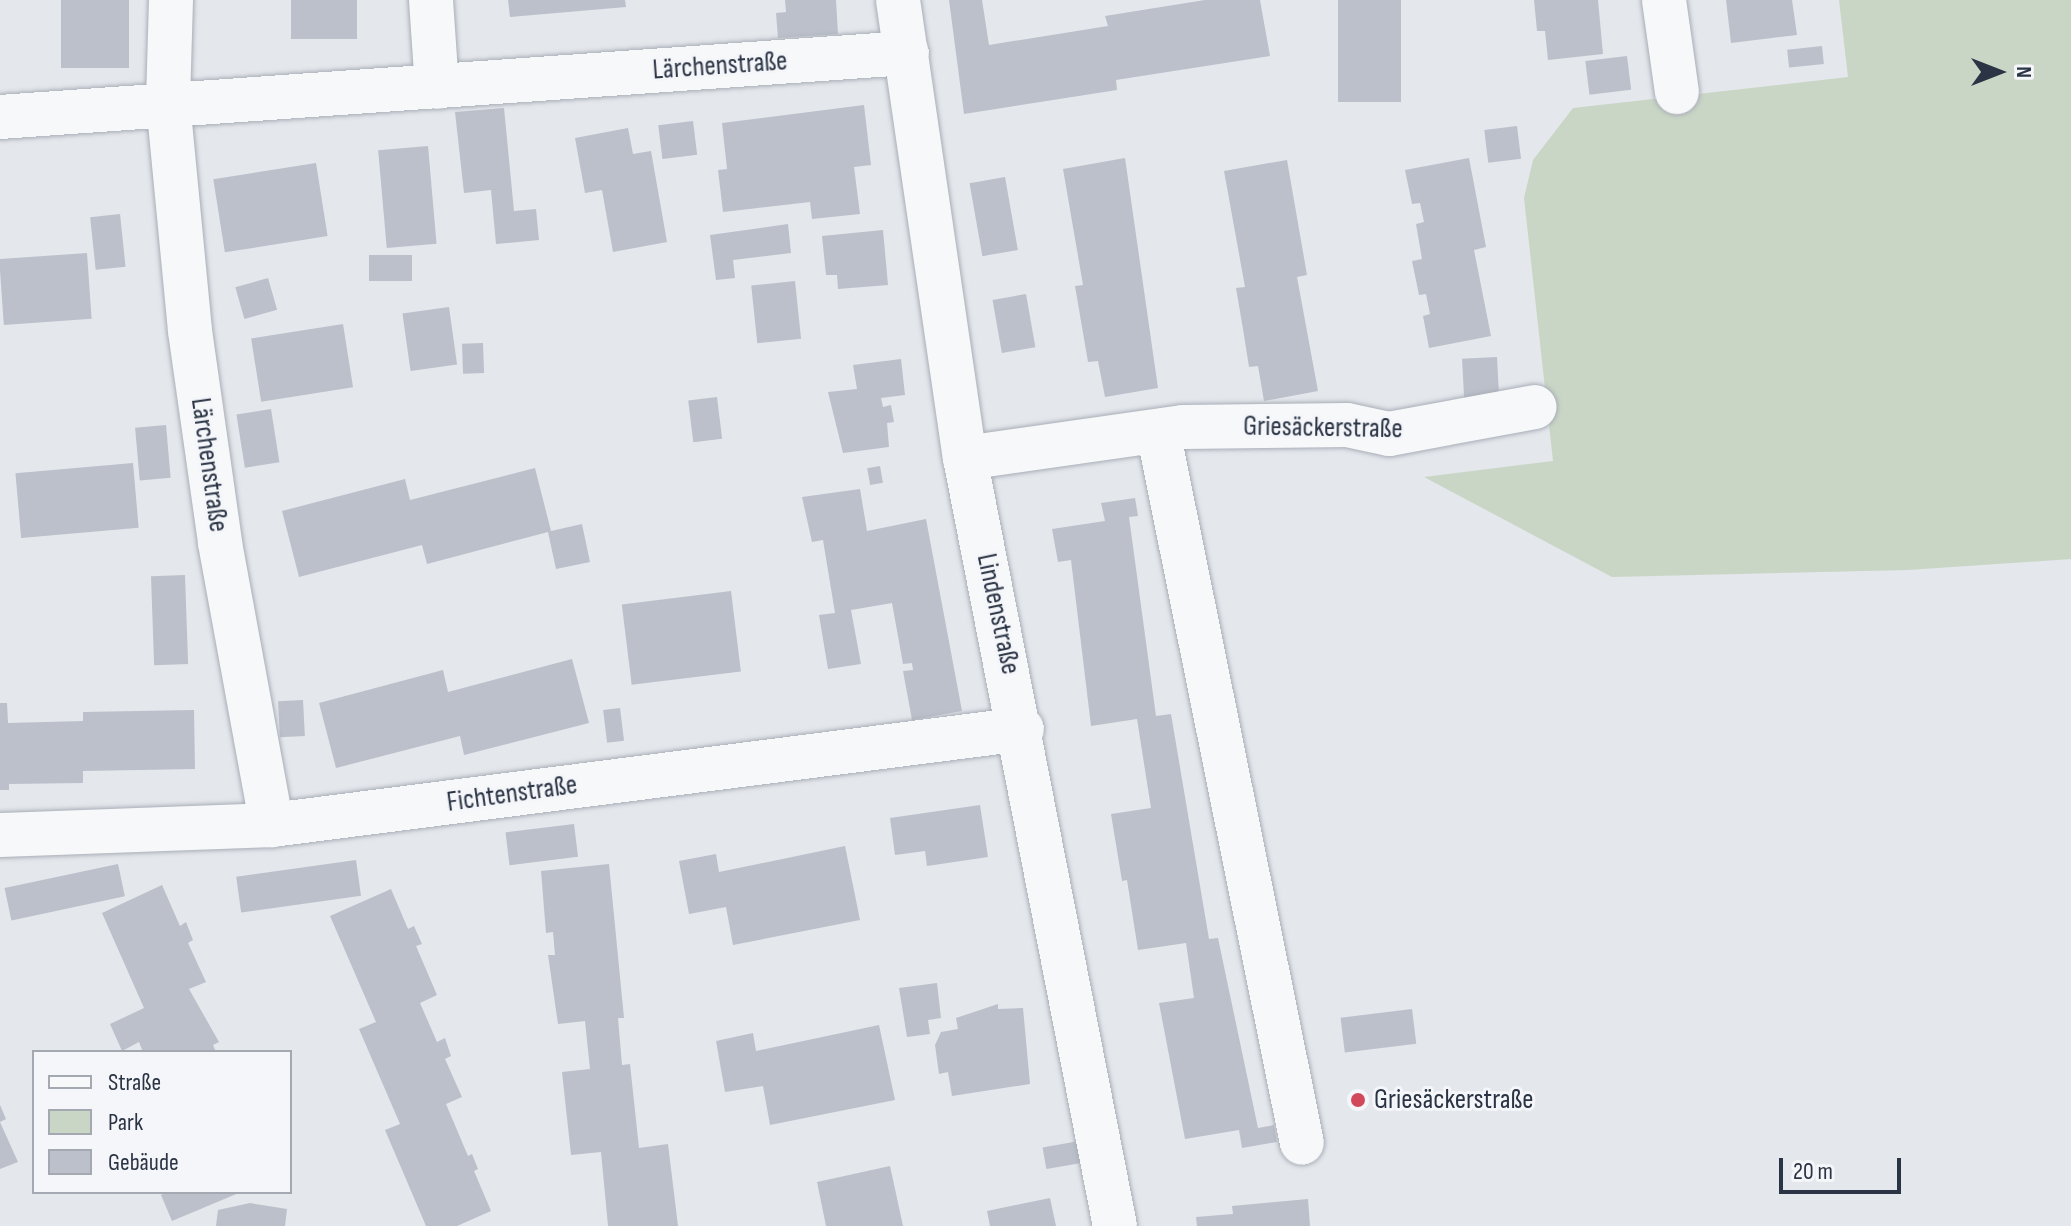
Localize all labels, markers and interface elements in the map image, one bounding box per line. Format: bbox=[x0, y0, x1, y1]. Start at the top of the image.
north arrow bbox=[1959, 32, 2039, 112]
street label: Lärchenstraße bbox=[651, 45, 789, 87]
text: N bbox=[2010, 66, 2037, 78]
street label: Lärchenstraße bbox=[183, 396, 235, 534]
street label: Griesäckerstraße bbox=[1243, 410, 1403, 446]
street label: Lindenstraße bbox=[969, 551, 1027, 677]
street label: Fichtenstraße bbox=[445, 768, 579, 820]
legend bbox=[32, 1050, 292, 1194]
text: Straße bbox=[108, 1068, 161, 1097]
place label: Griesäckerstraße bbox=[1374, 1083, 1534, 1117]
marker: Griesäckerstraße bbox=[1349, 1091, 1367, 1109]
text: Park bbox=[108, 1108, 143, 1137]
scale bar bbox=[1783, 1142, 1905, 1192]
text: Gebäude bbox=[108, 1148, 179, 1177]
text: 20 m bbox=[1793, 1157, 1833, 1186]

